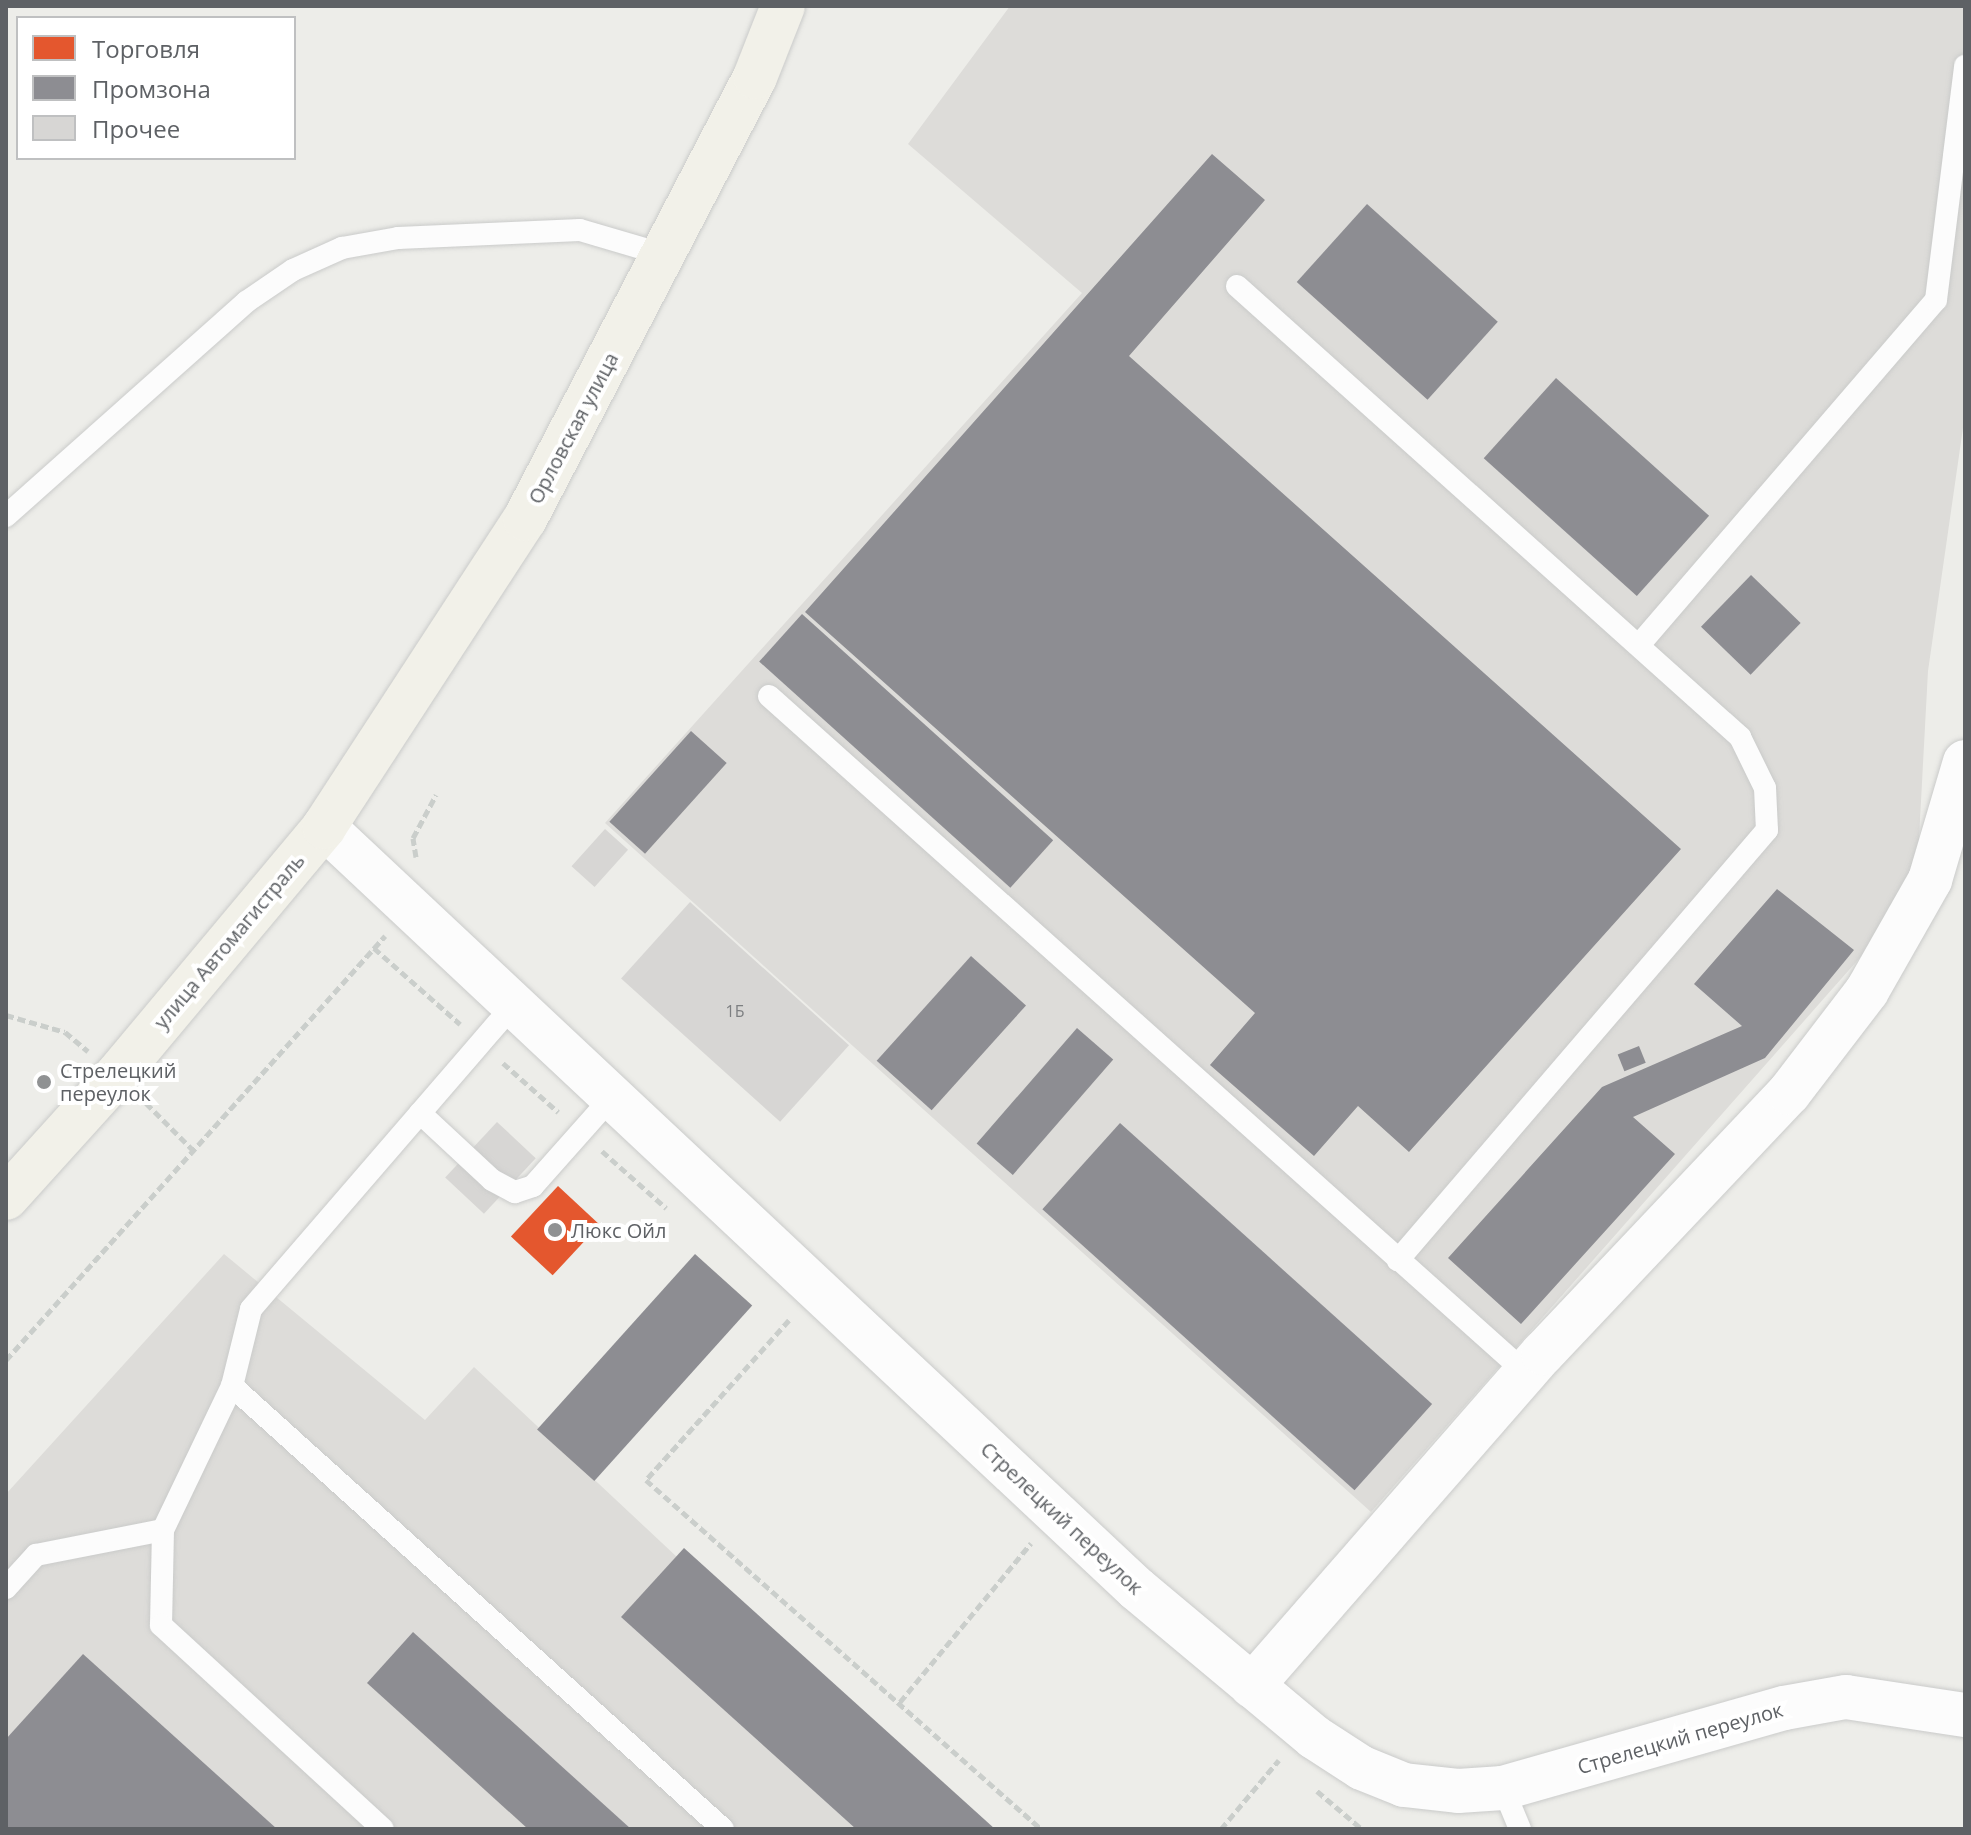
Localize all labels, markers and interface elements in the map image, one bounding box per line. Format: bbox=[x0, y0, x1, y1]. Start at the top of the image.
legend bbox=[16, 16, 296, 160]
text: Торговля bbox=[92, 32, 200, 65]
text: Промзона bbox=[92, 72, 211, 105]
text: Прочее bbox=[92, 112, 180, 145]
street label: Орловская улица bbox=[523, 348, 623, 508]
street label: улица Автомагистраль bbox=[149, 849, 309, 1033]
house number: 1Б bbox=[726, 1001, 744, 1021]
place label: Стрелецкий переулок bbox=[60, 1058, 176, 1105]
marker: Стрелецкий переулок bbox=[35, 1073, 53, 1091]
place label: Люкс Ойл bbox=[571, 1218, 666, 1242]
marker: Люкс Ойл bbox=[546, 1221, 564, 1239]
street label: Стрелецкий переулок bbox=[976, 1437, 1148, 1599]
street label: Стрелецкий переулок bbox=[1575, 1697, 1785, 1779]

